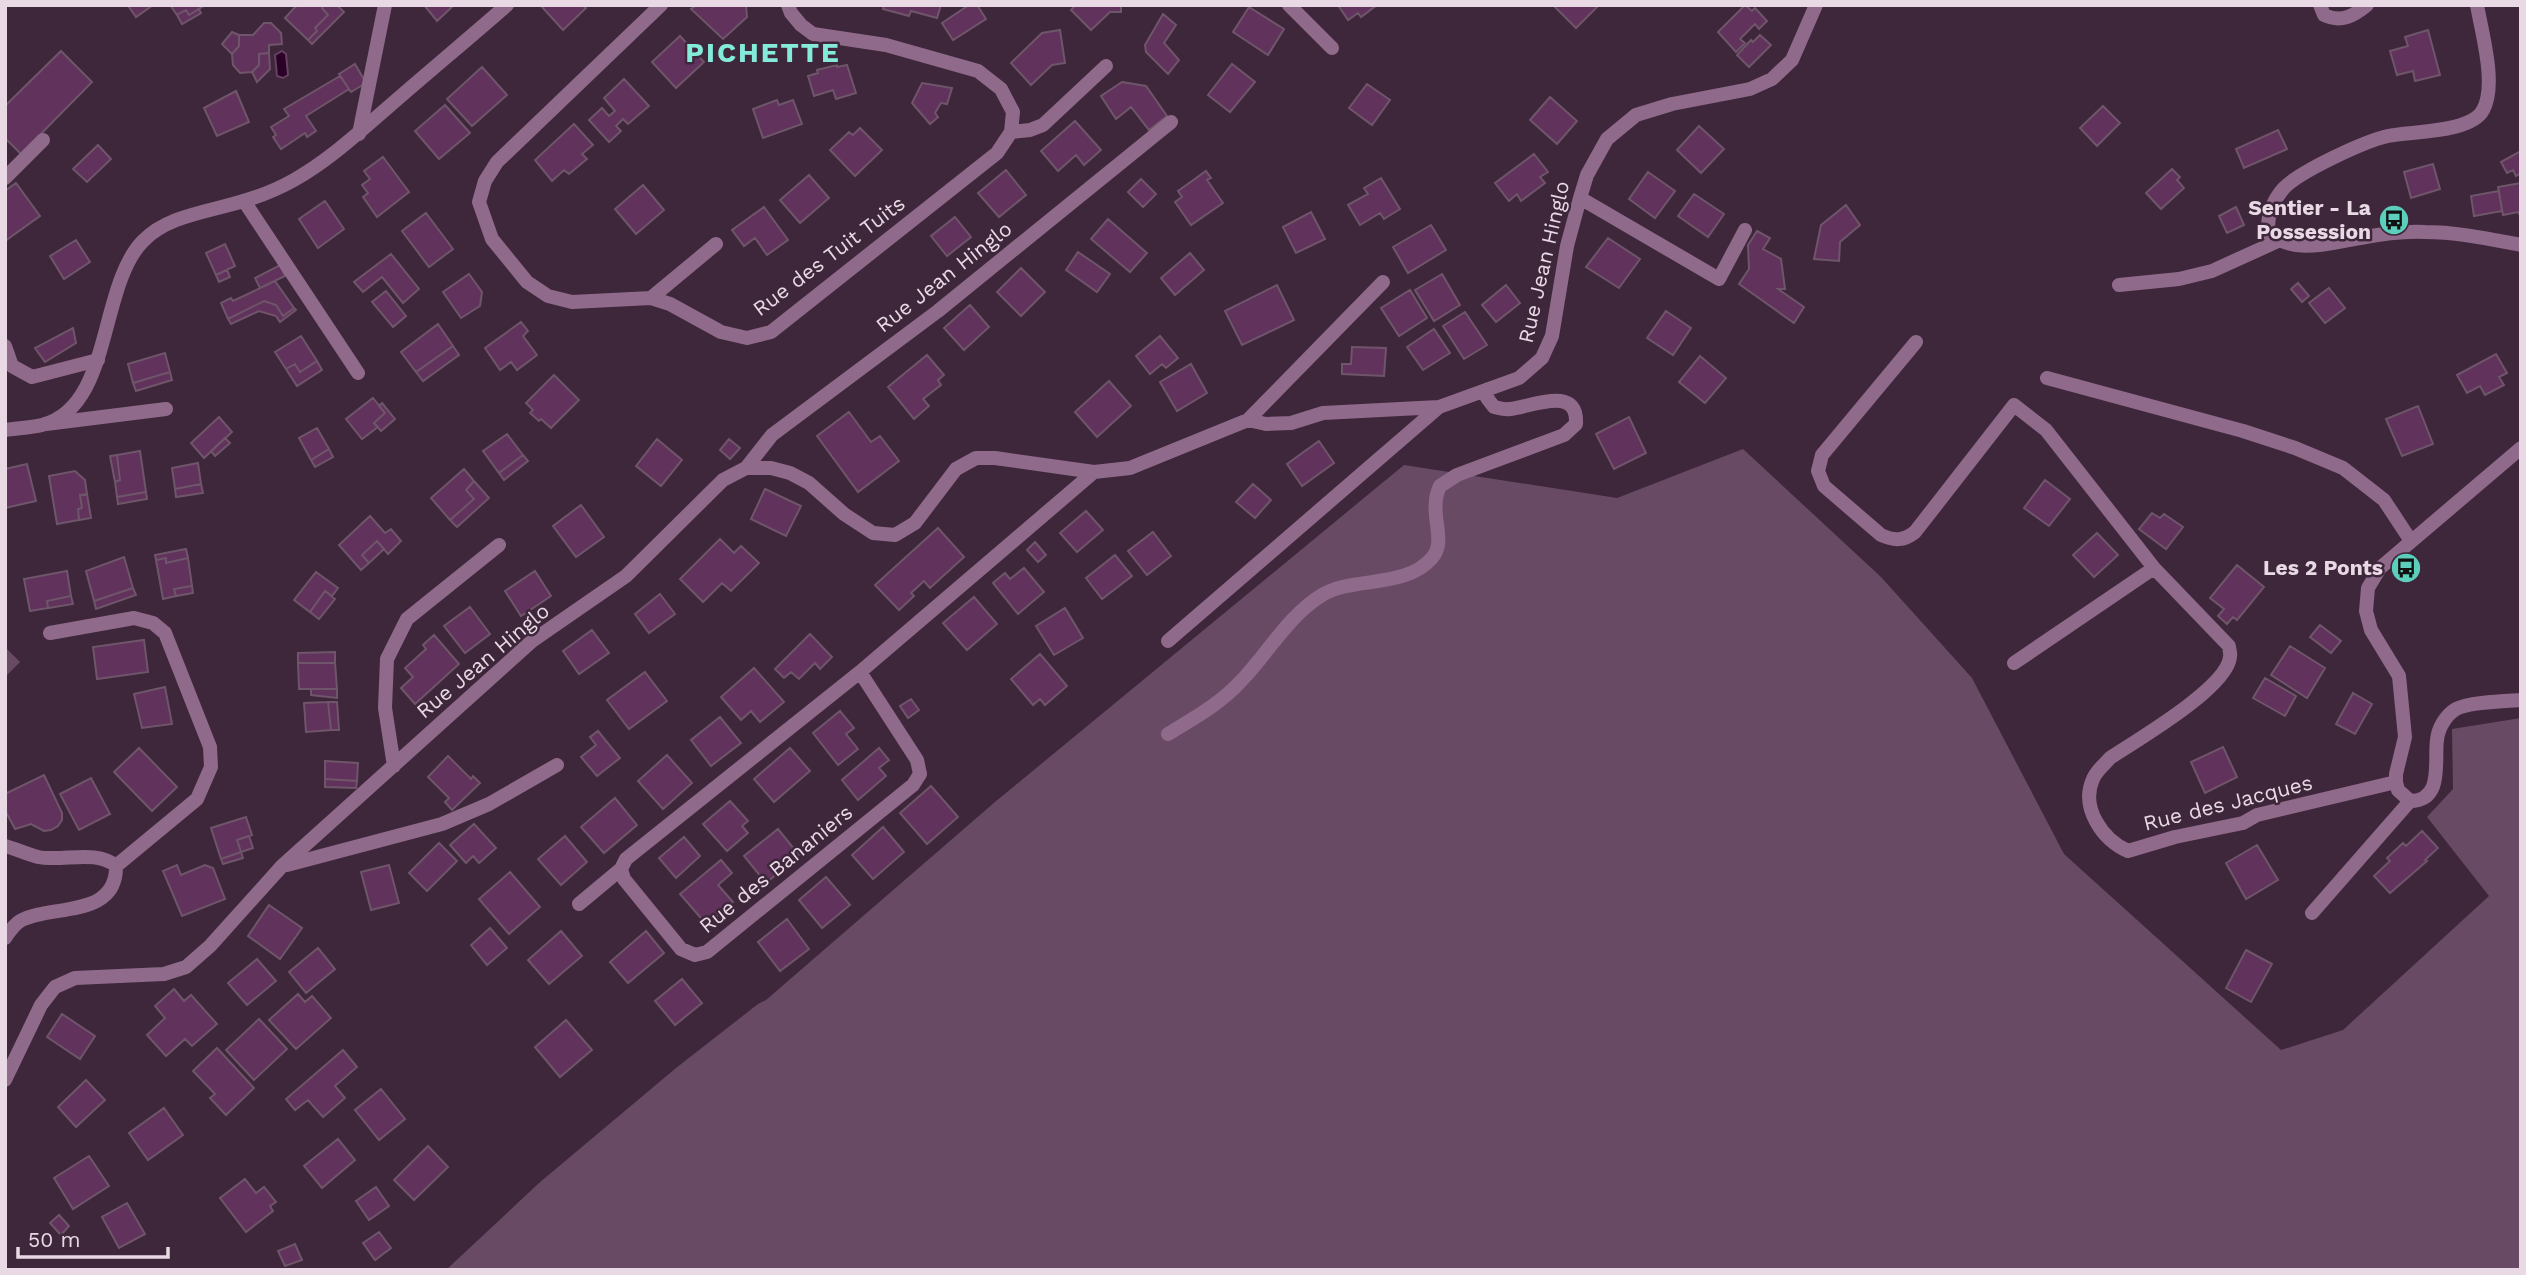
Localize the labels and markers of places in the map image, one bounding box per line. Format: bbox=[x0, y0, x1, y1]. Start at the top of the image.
place label: Sentier - La Possession bbox=[2248, 195, 2372, 244]
bus stop icon: Sentier - La Possession bbox=[2377, 203, 2411, 237]
bus stop icon: Les 2 Ponts bbox=[2389, 551, 2423, 585]
place label: Les 2 Ponts bbox=[2263, 555, 2383, 580]

